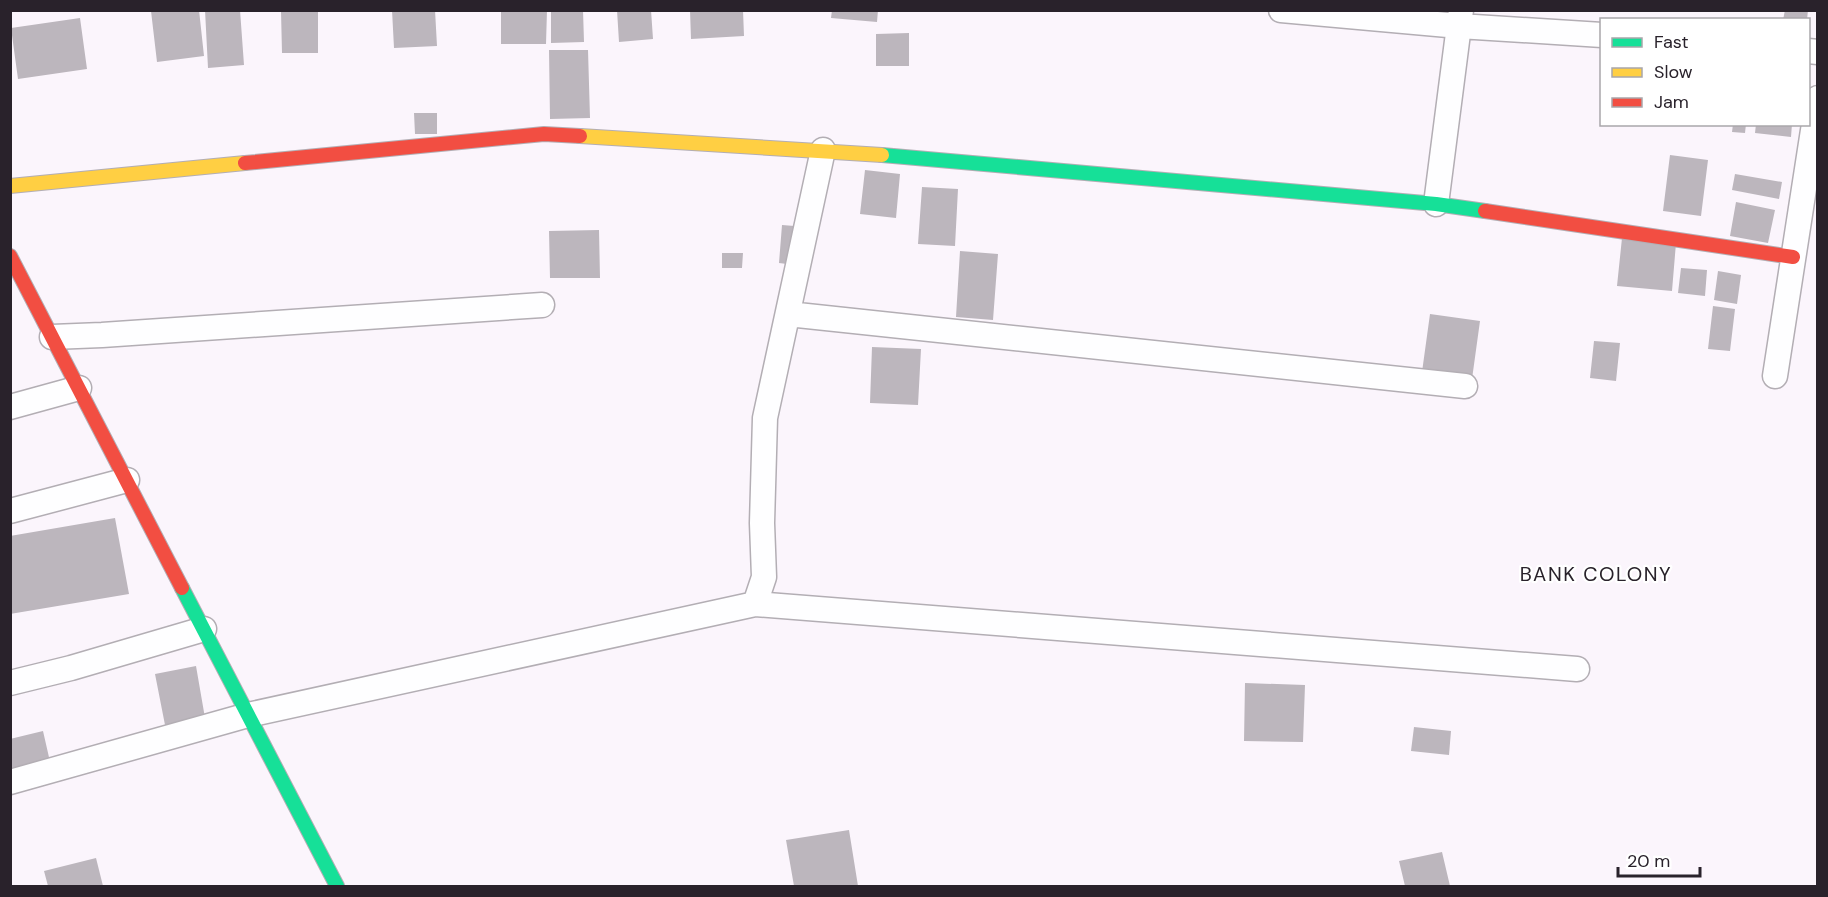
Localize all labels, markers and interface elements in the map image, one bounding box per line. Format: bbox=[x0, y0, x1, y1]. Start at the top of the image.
legend bbox=[1600, 18, 1810, 126]
text: Fast bbox=[1654, 30, 1689, 54]
text: Slow bbox=[1654, 60, 1693, 84]
text: Jam bbox=[1654, 90, 1689, 114]
district label: BANK COLONY bbox=[1520, 561, 1672, 587]
scale bar bbox=[1618, 840, 1700, 878]
text: 20 m bbox=[1627, 849, 1670, 873]

